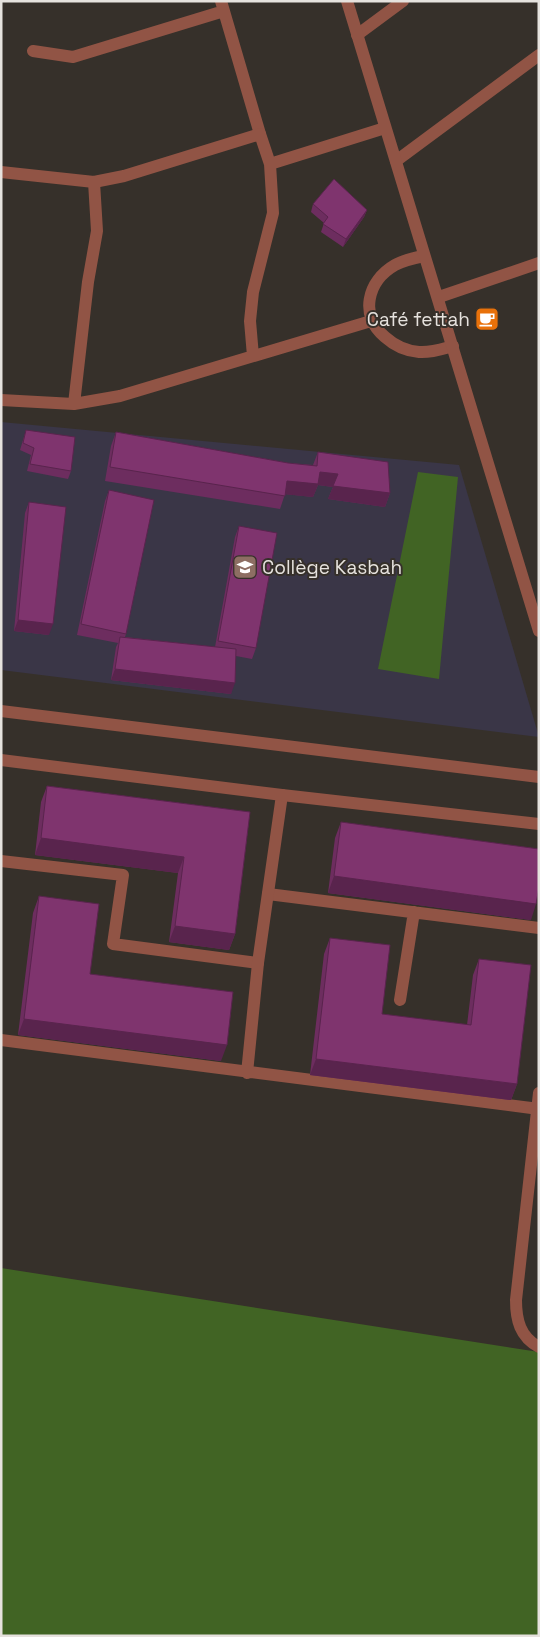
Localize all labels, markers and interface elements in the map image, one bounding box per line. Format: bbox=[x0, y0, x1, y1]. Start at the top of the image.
cafe icon: Café fettah bbox=[474, 306, 500, 332]
place label: Café fettah bbox=[367, 307, 470, 332]
school or university icon: Collège Kasbah bbox=[232, 554, 258, 580]
place label: Collège Kasbah bbox=[262, 555, 402, 580]

